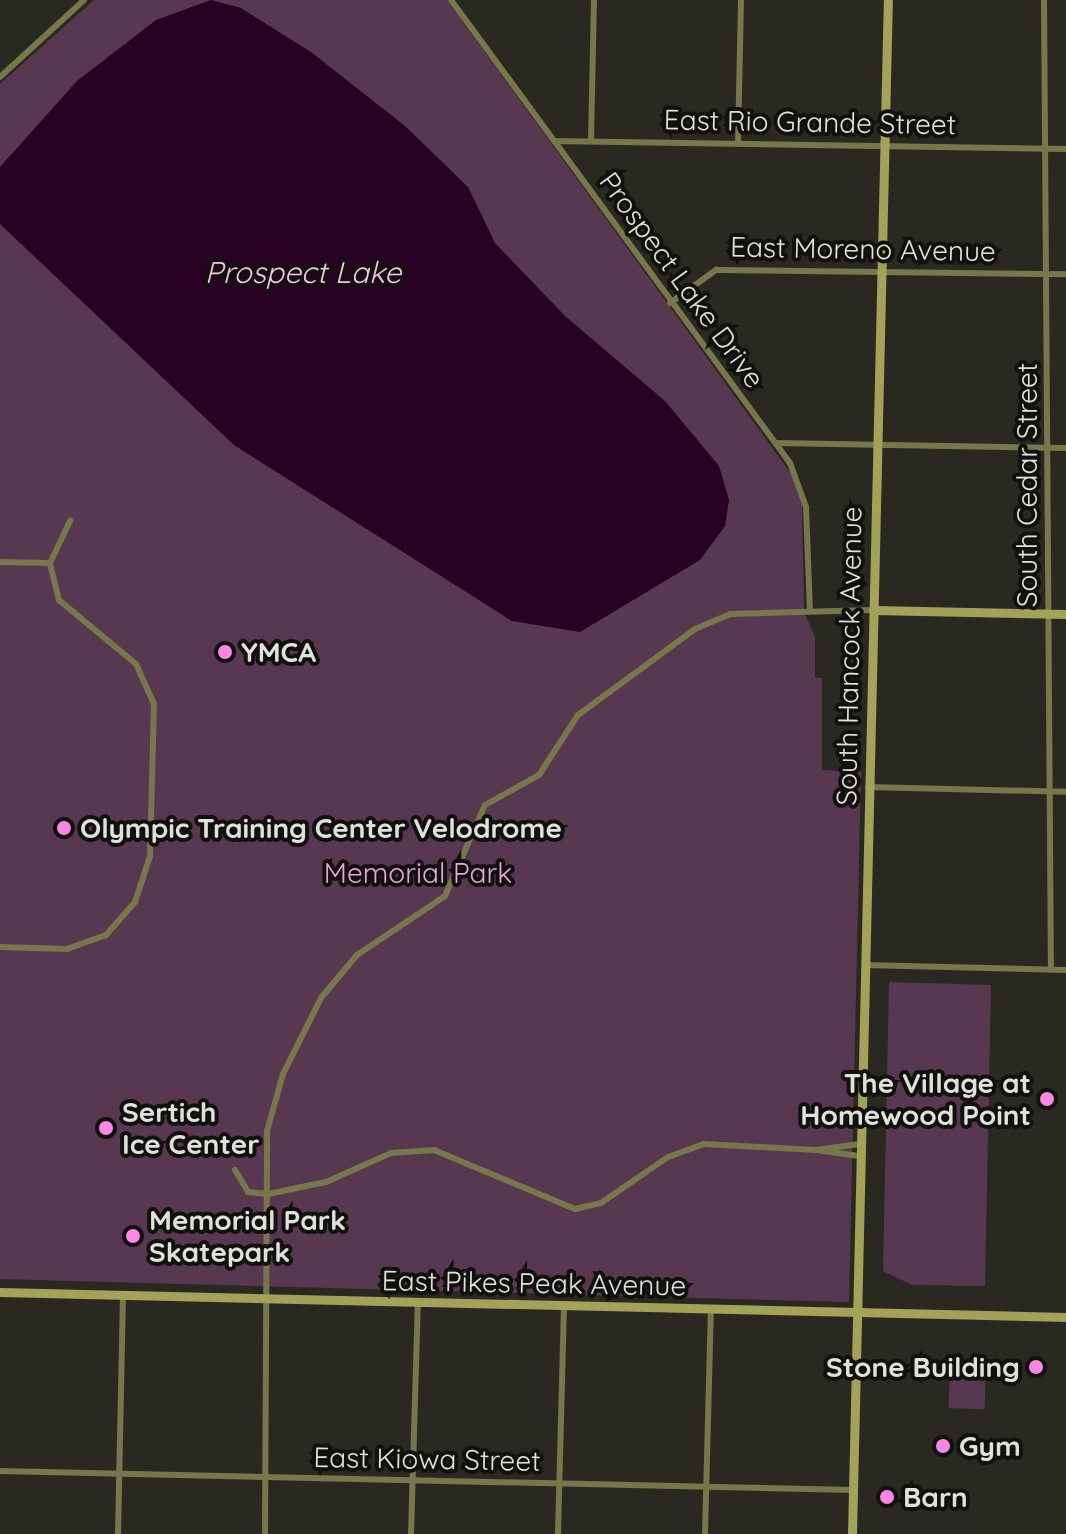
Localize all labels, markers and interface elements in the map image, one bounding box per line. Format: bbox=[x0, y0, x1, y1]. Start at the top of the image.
street label: East Rio Grande Street bbox=[663, 103, 957, 141]
street label: Prospect Lake Drive bbox=[592, 166, 772, 394]
street label: East Moreno Avenue bbox=[730, 230, 996, 268]
water label: Prospect Lake bbox=[205, 254, 401, 290]
street label: South Cedar Street bbox=[1010, 363, 1044, 607]
street label: South Hancock Avenue bbox=[830, 506, 868, 806]
place label: YMCA bbox=[241, 635, 316, 669]
marker: YMCA bbox=[216, 643, 234, 661]
place label: Olympic Training Center Velodrome bbox=[80, 811, 562, 845]
marker: Olympic Training Center Velodrome bbox=[55, 819, 73, 837]
park label: Memorial Park bbox=[324, 856, 512, 890]
place label: The Village at Homewood Point bbox=[800, 1066, 1031, 1132]
marker: The Village at Homewood Point bbox=[1038, 1090, 1056, 1108]
place label: Sertich Ice Center bbox=[122, 1095, 259, 1161]
marker: Sertich Ice Center bbox=[97, 1119, 115, 1137]
place label: Memorial Park Skatepark bbox=[149, 1203, 346, 1269]
marker: Memorial Park Skatepark bbox=[124, 1227, 142, 1245]
street label: East Pikes Peak Avenue bbox=[381, 1264, 687, 1302]
place label: Stone Building bbox=[826, 1350, 1020, 1384]
marker: Stone Building bbox=[1027, 1358, 1045, 1376]
place label: Gym bbox=[959, 1429, 1021, 1463]
marker: Gym bbox=[934, 1437, 952, 1455]
street label: East Kiowa Street bbox=[313, 1440, 541, 1478]
place label: Barn bbox=[903, 1480, 968, 1514]
marker: Barn bbox=[878, 1488, 896, 1506]

